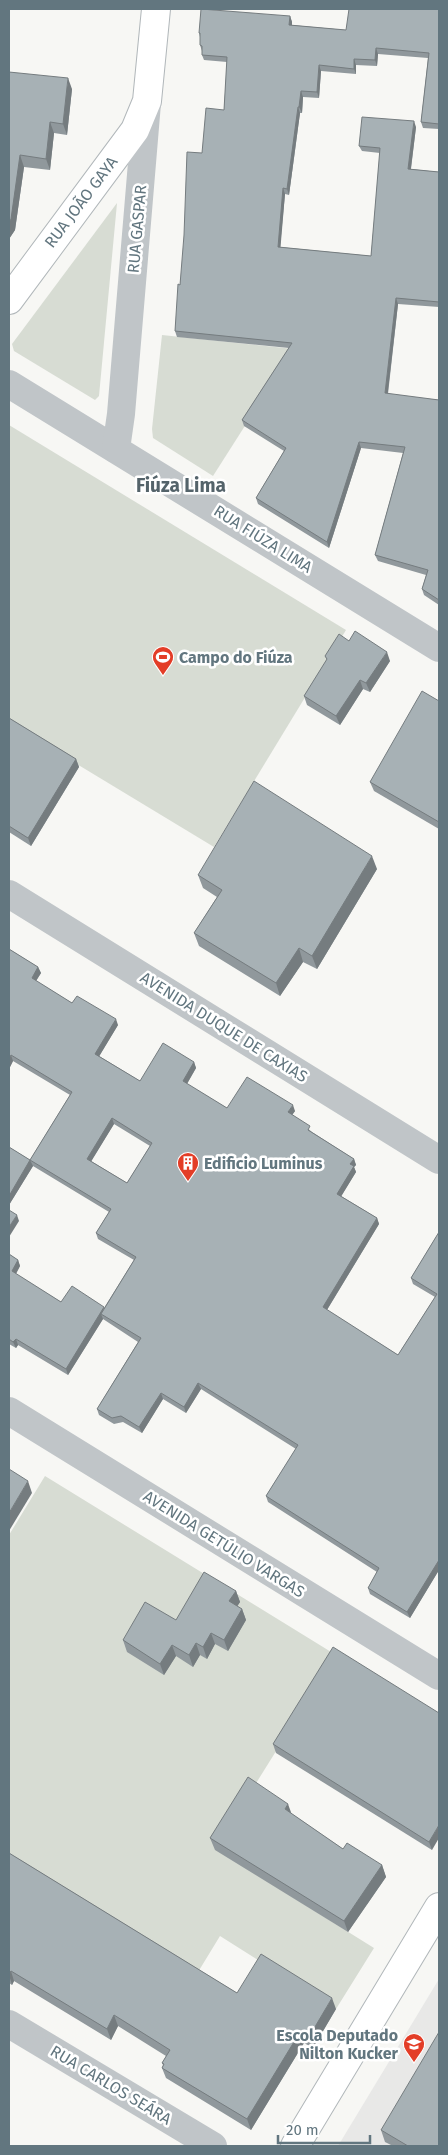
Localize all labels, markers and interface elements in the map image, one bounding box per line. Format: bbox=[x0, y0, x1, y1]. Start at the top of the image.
street label: RUA JOÃO GAYA bbox=[41, 152, 122, 251]
street label: RUA GASPAR bbox=[124, 184, 150, 274]
district label: Fiúza Lima bbox=[136, 474, 226, 497]
street label: RUA FIÚZA LIMA bbox=[210, 500, 317, 577]
sports icon: Campo do Fiúza bbox=[151, 645, 175, 676]
place label: Campo do Fiúza bbox=[179, 648, 293, 667]
street label: AVENIDA DUQUE DE CAXIAS bbox=[137, 968, 311, 1086]
building icon: Edificio Luminus bbox=[176, 1151, 200, 1182]
place label: Edificio Luminus bbox=[204, 1154, 323, 1173]
street label: AVENIDA GETÚLIO VARGAS bbox=[140, 1486, 309, 1602]
place label: Escola Deputado Nilton Kucker bbox=[276, 2026, 399, 2063]
school or university icon: Escola Deputado Nilton Kucker bbox=[402, 2032, 426, 2063]
street label: RUA CARLOS SEÁRA bbox=[47, 2041, 176, 2129]
scale bar bbox=[278, 2112, 370, 2144]
text: 20 m bbox=[286, 2121, 319, 2139]

